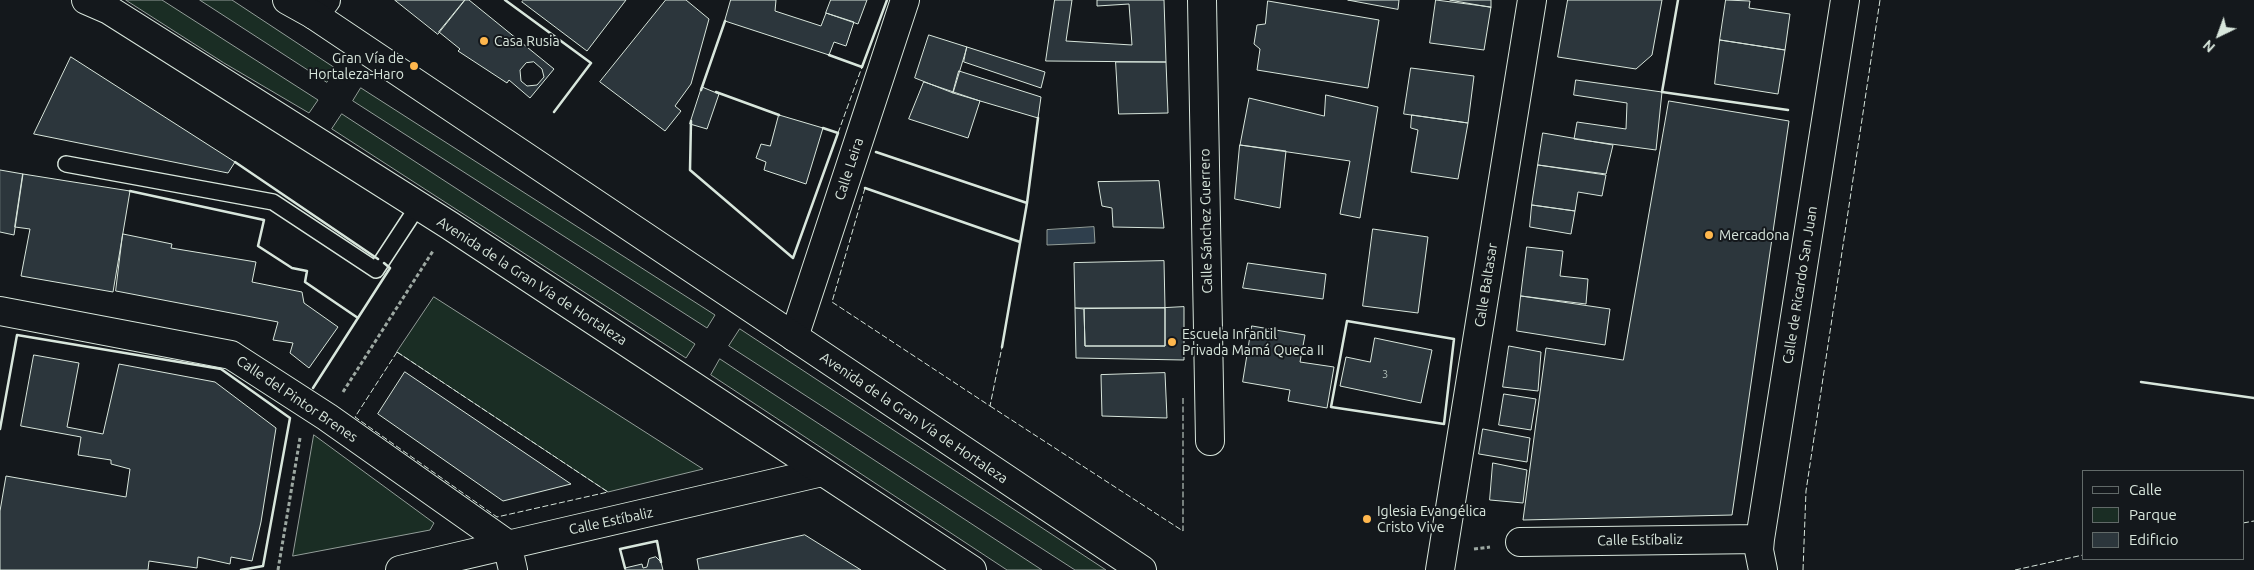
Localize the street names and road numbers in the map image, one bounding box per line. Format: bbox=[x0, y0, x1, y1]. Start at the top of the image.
street label: Calle Leira bbox=[831, 136, 867, 202]
street label: Calle Sánchez Guerrero bbox=[1196, 148, 1216, 294]
street label: Calle de Ricardo San Juan bbox=[1779, 205, 1821, 365]
street label: Avenida de la Gran Vía de Hortaleza bbox=[434, 213, 630, 349]
street label: Calle Baltasar bbox=[1471, 242, 1501, 328]
street label: Avenida de la Gran Vía de Hortaleza bbox=[817, 349, 1011, 487]
street label: Calle del Pintor Brenes bbox=[233, 352, 361, 446]
street label: Calle Estíbaliz bbox=[567, 504, 655, 538]
street label: Calle Estíbaliz bbox=[1597, 531, 1683, 549]

